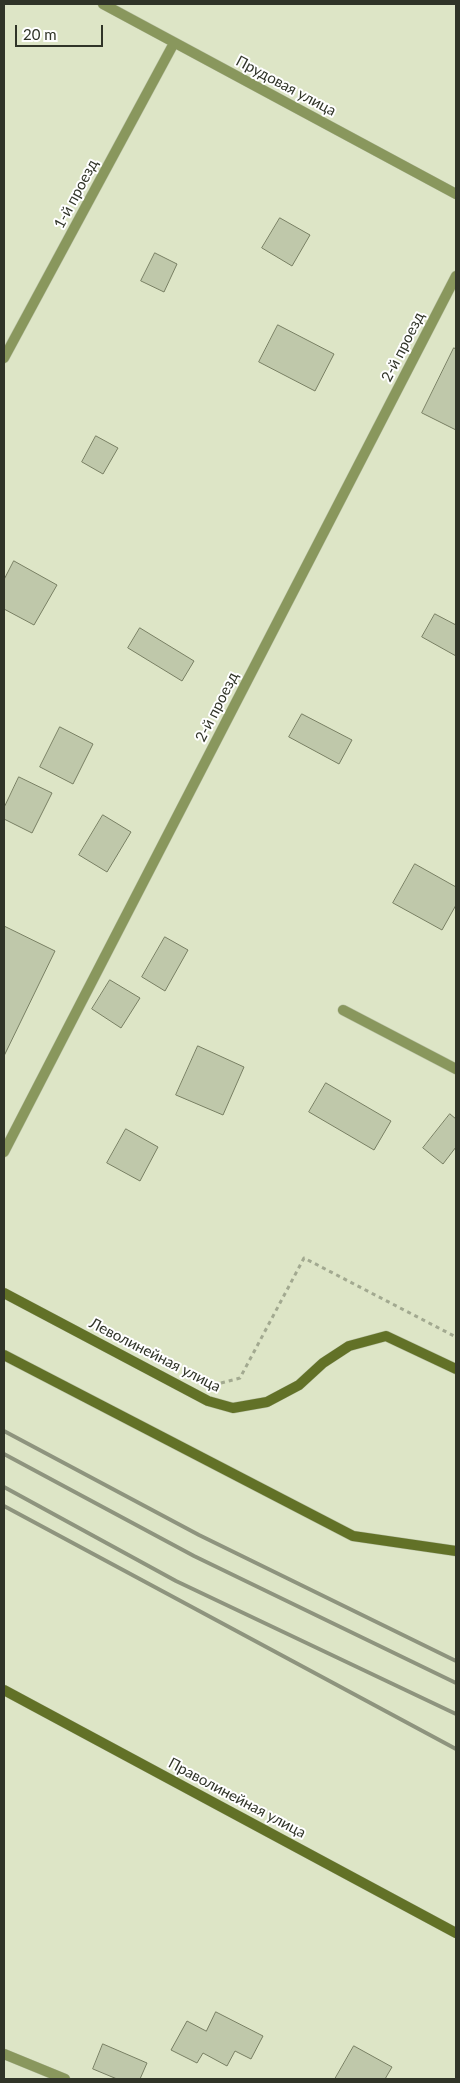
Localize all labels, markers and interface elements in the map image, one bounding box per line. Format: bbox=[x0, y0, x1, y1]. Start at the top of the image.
scale bar bbox=[18, 15, 105, 47]
text: 20 m bbox=[23, 25, 57, 43]
street label: Прудовая улица bbox=[233, 52, 339, 120]
street label: 1-й проезд bbox=[50, 156, 102, 232]
street label: 2-й проезд bbox=[378, 309, 428, 385]
street label: 2-й проезд bbox=[192, 669, 242, 745]
street label: Леволинейная улица bbox=[86, 1314, 224, 1396]
street label: Праволинейная улица bbox=[165, 1754, 309, 1842]

